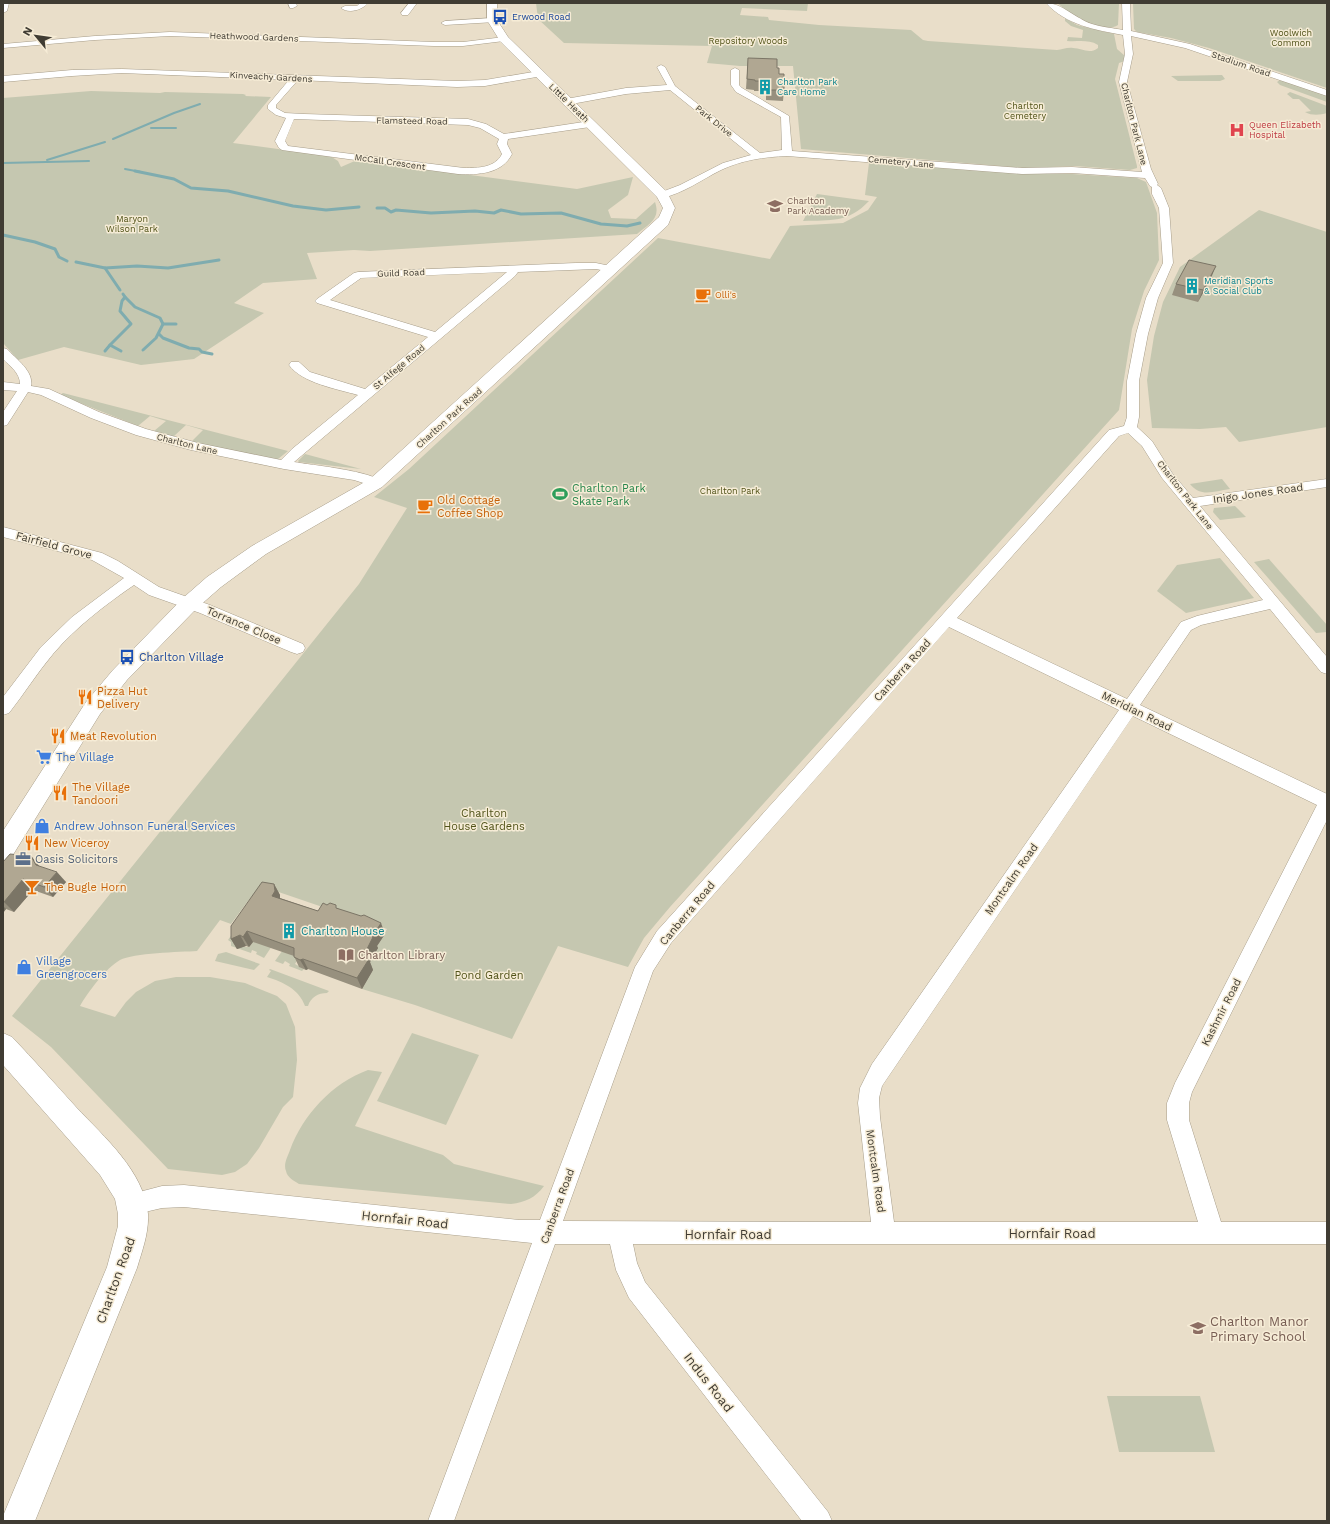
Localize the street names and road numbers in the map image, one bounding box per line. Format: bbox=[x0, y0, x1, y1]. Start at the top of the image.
street label: Heathwood Gardens bbox=[209, 30, 299, 44]
street label: Stadium Road bbox=[1210, 49, 1272, 79]
street label: Kinveachy Gardens bbox=[229, 70, 313, 84]
street label: Little Heath bbox=[547, 81, 591, 125]
street label: Charlton Park Lane bbox=[1119, 82, 1149, 166]
street label: Park Drive bbox=[694, 103, 734, 139]
street label: Flamsteed Road bbox=[376, 115, 448, 127]
street label: McCall Crescent bbox=[354, 152, 426, 172]
street label: Cemetery Lane bbox=[868, 154, 934, 170]
street label: Guild Road bbox=[377, 267, 425, 279]
street label: St Alfege Road bbox=[371, 342, 427, 392]
street label: Charlton Park Road bbox=[414, 386, 484, 450]
street label: Charlton Lane bbox=[156, 432, 218, 456]
street label: Charlton Park Lane bbox=[1155, 459, 1215, 531]
street label: Inigo Jones Road bbox=[1212, 481, 1304, 506]
street label: Fairfield Grove bbox=[14, 529, 93, 562]
street label: Torrance Close bbox=[205, 604, 283, 647]
street label: Canberra Road bbox=[871, 637, 934, 704]
street label: Meridian Road bbox=[1100, 689, 1174, 734]
street label: Montcalm Road bbox=[982, 841, 1041, 917]
street label: Canberra Road bbox=[657, 879, 718, 948]
street label: Kashmir Road bbox=[1199, 976, 1244, 1048]
street label: Montcalm Road bbox=[863, 1129, 888, 1214]
street label: Canberra Road bbox=[538, 1167, 577, 1246]
street label: Hornfair Road bbox=[361, 1207, 449, 1232]
street label: Hornfair Road bbox=[1008, 1226, 1096, 1241]
street label: Hornfair Road bbox=[684, 1227, 772, 1242]
street label: Charlton Road bbox=[93, 1235, 138, 1325]
street label: Indus Road bbox=[681, 1350, 736, 1415]

